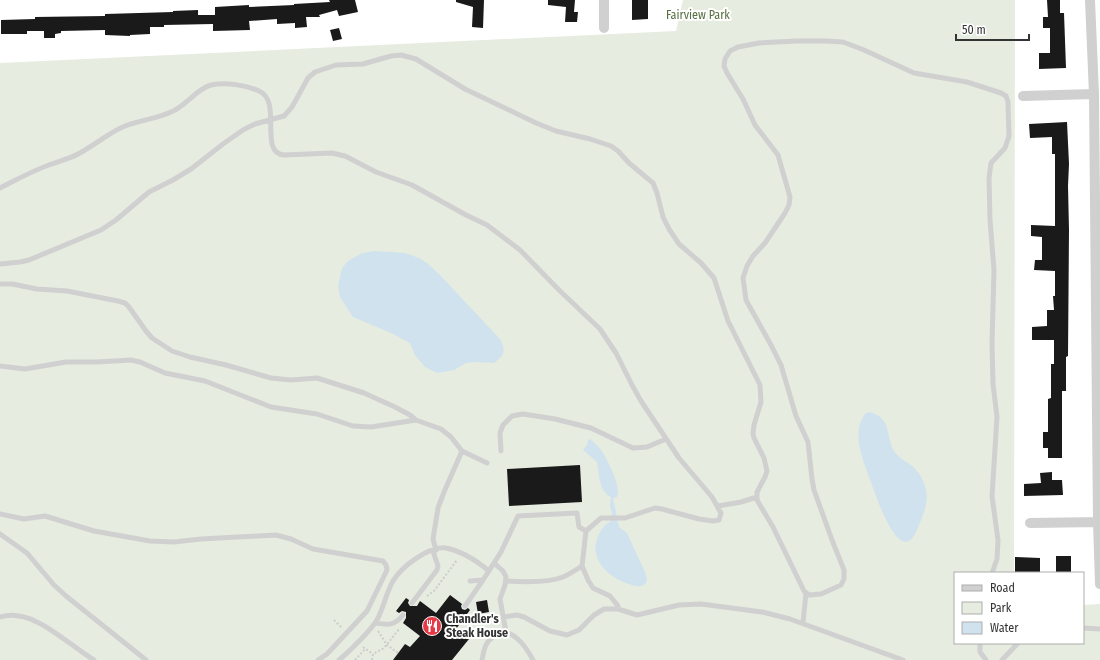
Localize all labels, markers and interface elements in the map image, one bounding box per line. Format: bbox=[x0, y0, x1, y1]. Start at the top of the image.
park label: Fairview Park bbox=[666, 8, 730, 22]
scale bar bbox=[956, 16, 1029, 42]
text: 50 m bbox=[962, 23, 986, 37]
legend bbox=[954, 572, 1084, 644]
text: Road bbox=[990, 581, 1015, 595]
text: Park bbox=[990, 601, 1012, 615]
place label: Chandler's Steak House bbox=[446, 612, 508, 640]
restaurant icon: Chandler's Steak House bbox=[421, 615, 443, 637]
text: Water bbox=[990, 621, 1019, 635]

